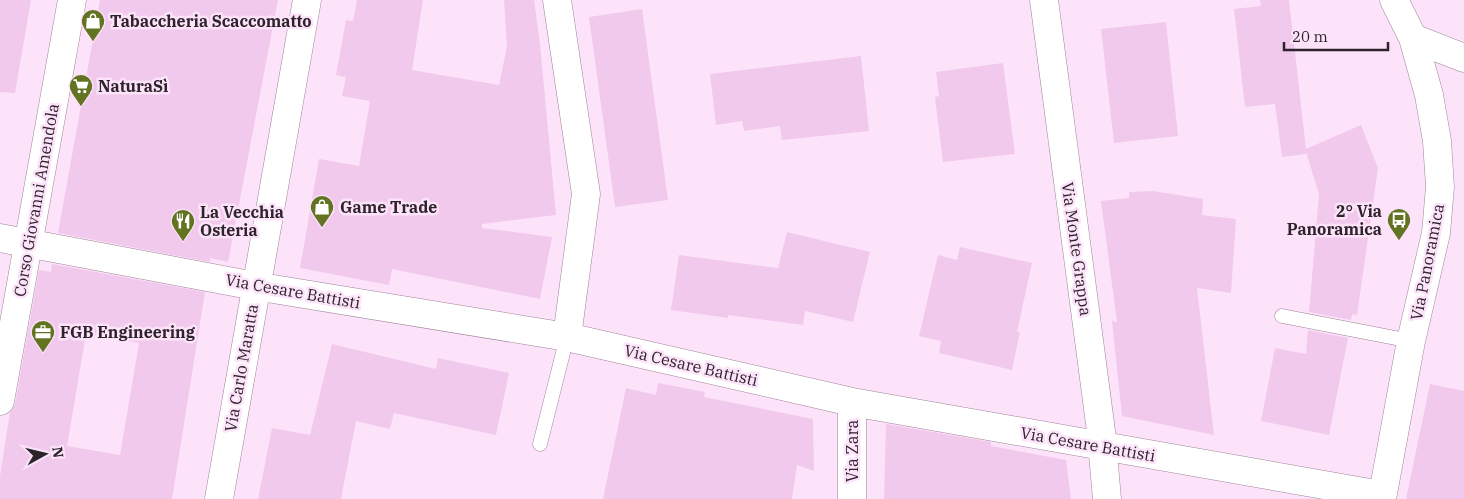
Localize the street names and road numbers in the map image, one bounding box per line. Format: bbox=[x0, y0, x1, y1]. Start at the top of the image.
street label: Corso Giovanni Amendola bbox=[9, 102, 63, 298]
street label: Via Monte Grappa bbox=[1058, 181, 1096, 317]
street label: Via Panoramica bbox=[1406, 202, 1448, 322]
street label: Via Cesare Battisti bbox=[224, 269, 362, 313]
street label: Via Carlo Maratta bbox=[220, 302, 262, 434]
street label: Via Cesare Battisti bbox=[622, 340, 760, 390]
street label: Via Zara bbox=[842, 419, 862, 482]
street label: Via Cesare Battisti bbox=[1019, 422, 1157, 466]

